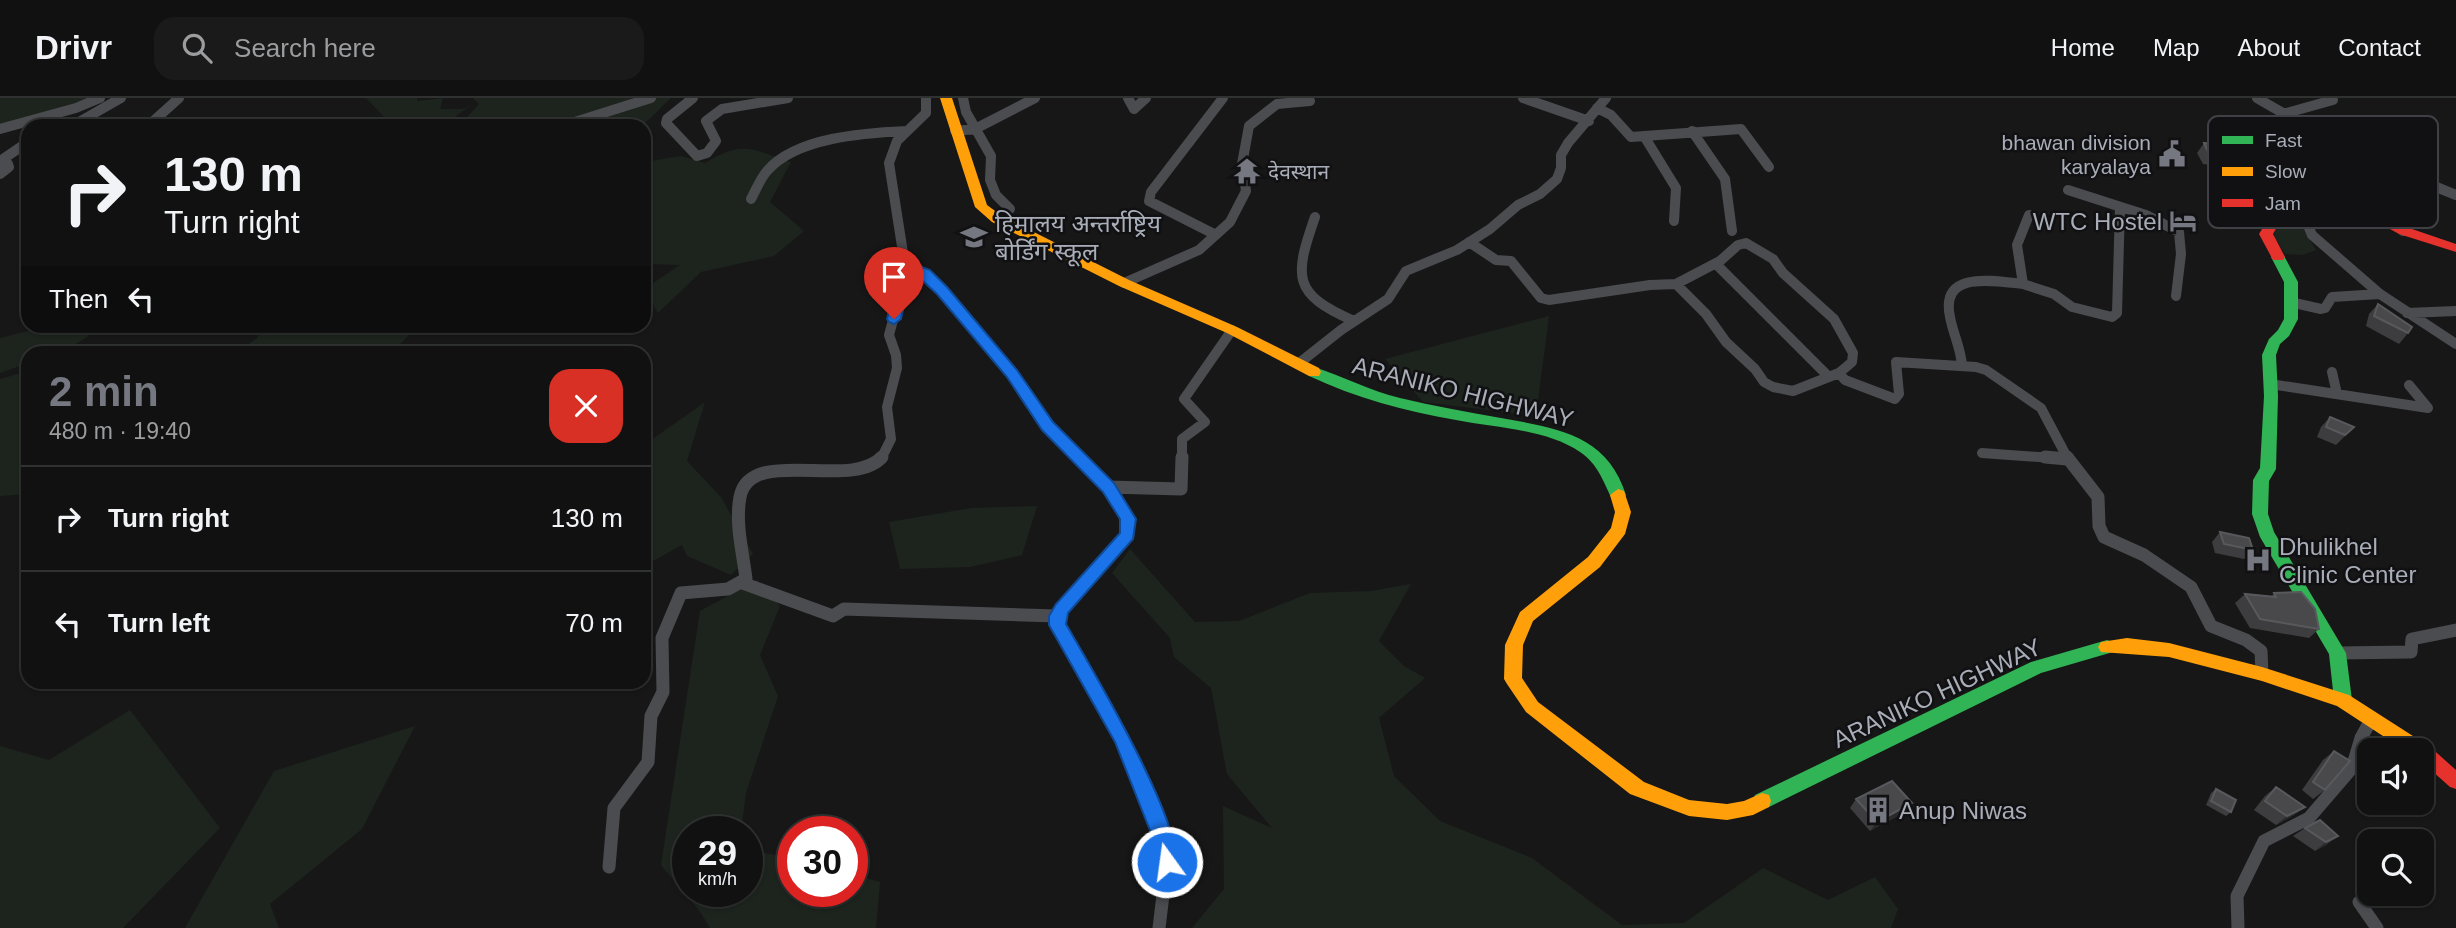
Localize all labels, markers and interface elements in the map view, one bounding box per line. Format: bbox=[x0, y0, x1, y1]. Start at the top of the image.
search box bbox=[154, 17, 644, 80]
text: Drivr bbox=[35, 29, 112, 66]
icon: search bbox=[178, 29, 216, 67]
text: Search here bbox=[234, 33, 376, 63]
text: Home bbox=[2051, 34, 2115, 61]
text: Map bbox=[2153, 34, 2200, 61]
text: About bbox=[2238, 34, 2300, 61]
text: Contact bbox=[2338, 34, 2421, 61]
legend bbox=[2208, 116, 2438, 228]
text: Fast bbox=[2265, 130, 2303, 151]
place label: bhawan division karyalaya bbox=[2002, 131, 2151, 178]
public building icon: bhawan division karyalaya bbox=[2157, 139, 2187, 169]
icon: right bbox=[49, 147, 140, 238]
text: 130 m bbox=[164, 147, 303, 201]
temple icon: देवस्थान bbox=[1232, 156, 1262, 186]
place label: देवस्थान bbox=[1268, 160, 1329, 183]
text: Slow bbox=[2265, 161, 2306, 182]
text: Jam bbox=[2265, 193, 2301, 214]
text: Turn right bbox=[164, 204, 300, 240]
hotel icon: WTC Hostel bbox=[2168, 206, 2198, 236]
place label: WTC Hostel bbox=[2033, 208, 2162, 235]
place label: हिमालय अन्तर्राष्ट्रिय बोर्डिंग स्कूल bbox=[995, 210, 1162, 267]
school or university icon: हिमालय अन्तर्राष्ट्रिय बोर्डिंग स्कूल bbox=[959, 222, 989, 252]
pin bbox=[864, 247, 924, 319]
icon: arrive bbox=[875, 258, 913, 296]
icon: left bbox=[122, 280, 160, 318]
text: Then bbox=[49, 284, 108, 314]
street label: ARANIKO HIGHWAY bbox=[1350, 351, 1576, 433]
text: 2 min bbox=[49, 368, 159, 415]
button: close bbox=[549, 369, 623, 443]
text: 480 m · 19:40 bbox=[49, 418, 191, 444]
icon: right bbox=[49, 500, 87, 538]
text: Turn right bbox=[108, 503, 229, 533]
text: 130 m bbox=[551, 503, 623, 533]
place label: Dhulikhel Clinic Center bbox=[2279, 533, 2416, 588]
hospital icon: Dhulikhel Clinic Center bbox=[2243, 545, 2273, 575]
icon: left bbox=[49, 605, 87, 643]
text: Turn left bbox=[108, 608, 210, 638]
text: 70 m bbox=[565, 608, 623, 638]
street label: ARANIKO HIGHWAY bbox=[1829, 633, 2045, 753]
map controls bbox=[2357, 738, 2434, 906]
button: sound bbox=[2357, 738, 2434, 815]
building icon: Anup Niwas bbox=[1863, 795, 1893, 825]
place label: Anup Niwas bbox=[1899, 797, 2027, 824]
speed limit sign: 30 bbox=[777, 816, 868, 907]
position arrow bbox=[1130, 825, 1204, 899]
button: search bbox=[2357, 829, 2434, 906]
text: 29 bbox=[698, 833, 737, 872]
text: km/h bbox=[698, 869, 737, 889]

